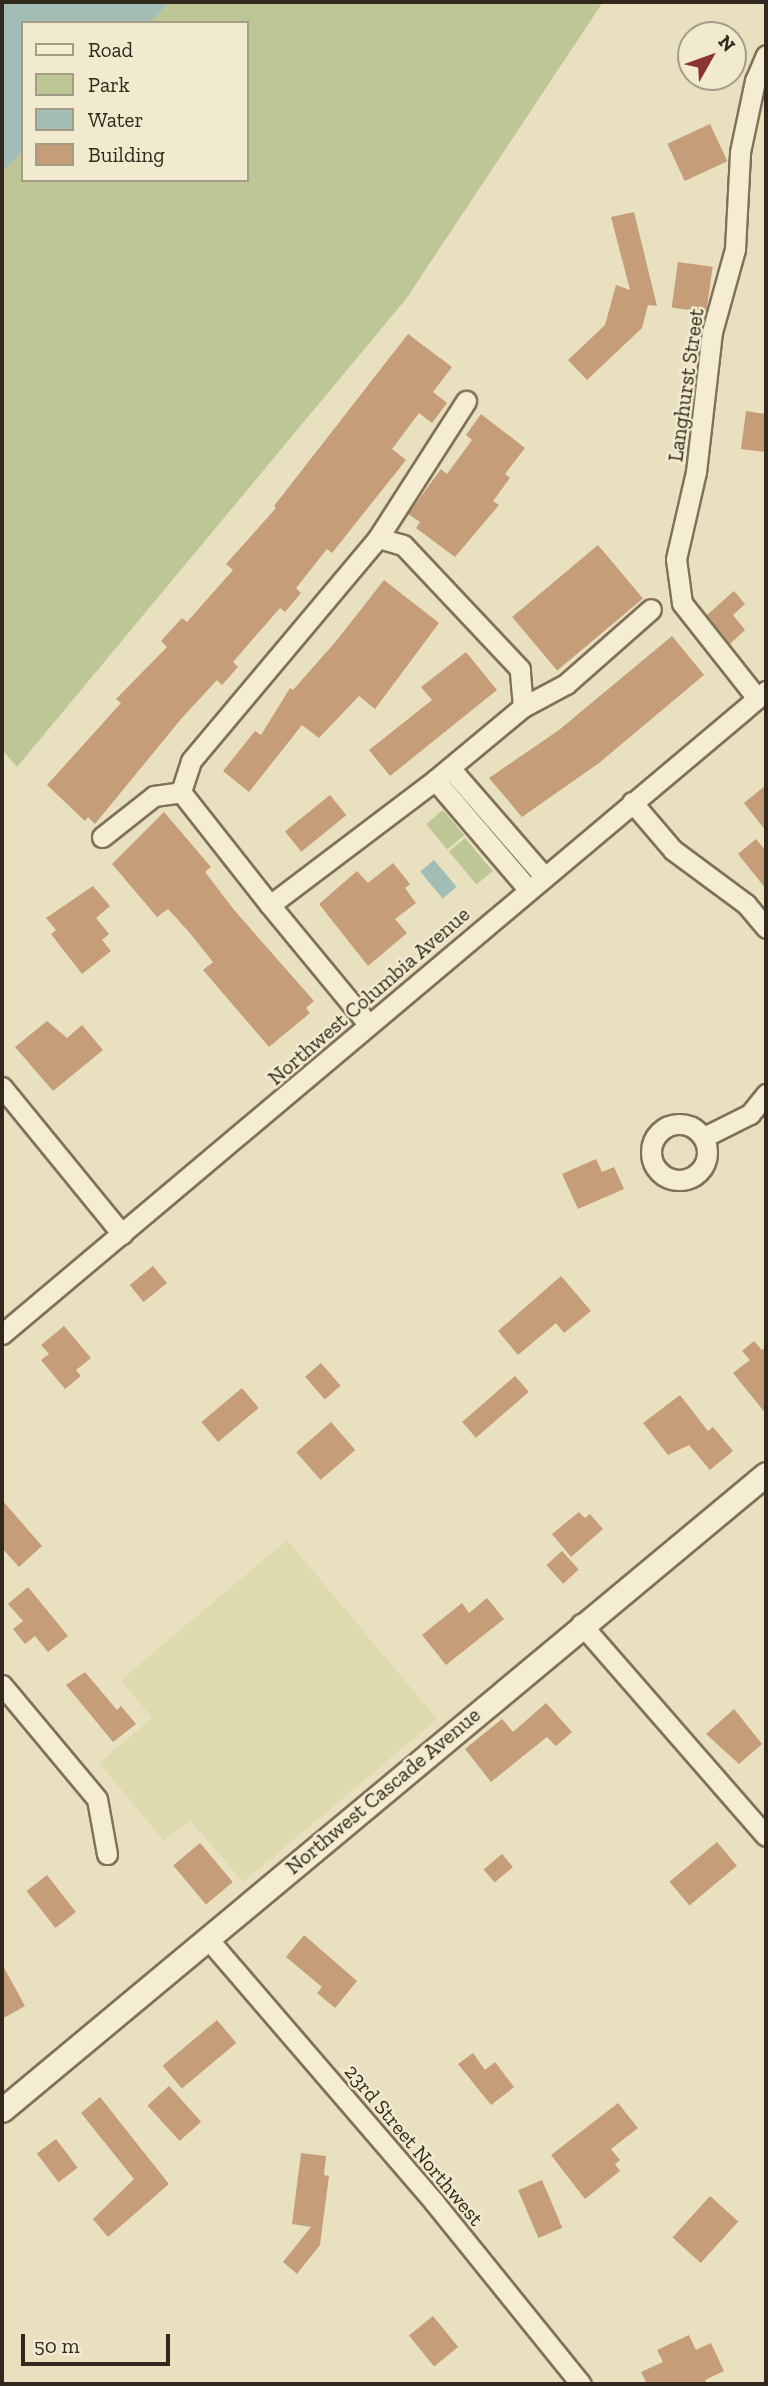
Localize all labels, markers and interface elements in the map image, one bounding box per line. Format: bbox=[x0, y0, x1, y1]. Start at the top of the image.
legend bbox=[21, 21, 248, 182]
north arrow bbox=[677, 21, 747, 91]
text: N bbox=[713, 31, 740, 56]
text: Road bbox=[88, 37, 133, 62]
text: Park bbox=[88, 72, 130, 97]
text: Water bbox=[88, 107, 143, 132]
text: Building bbox=[88, 142, 165, 167]
street label: Langhurst Street bbox=[663, 307, 709, 463]
street label: Northwest Columbia Avenue bbox=[263, 901, 475, 1091]
street label: Northwest Cascade Avenue bbox=[280, 1702, 486, 1880]
street label: 23rd Street Northwest bbox=[339, 2059, 489, 2231]
scale bar bbox=[24, 2320, 173, 2364]
text: 50 m bbox=[34, 2333, 80, 2358]

